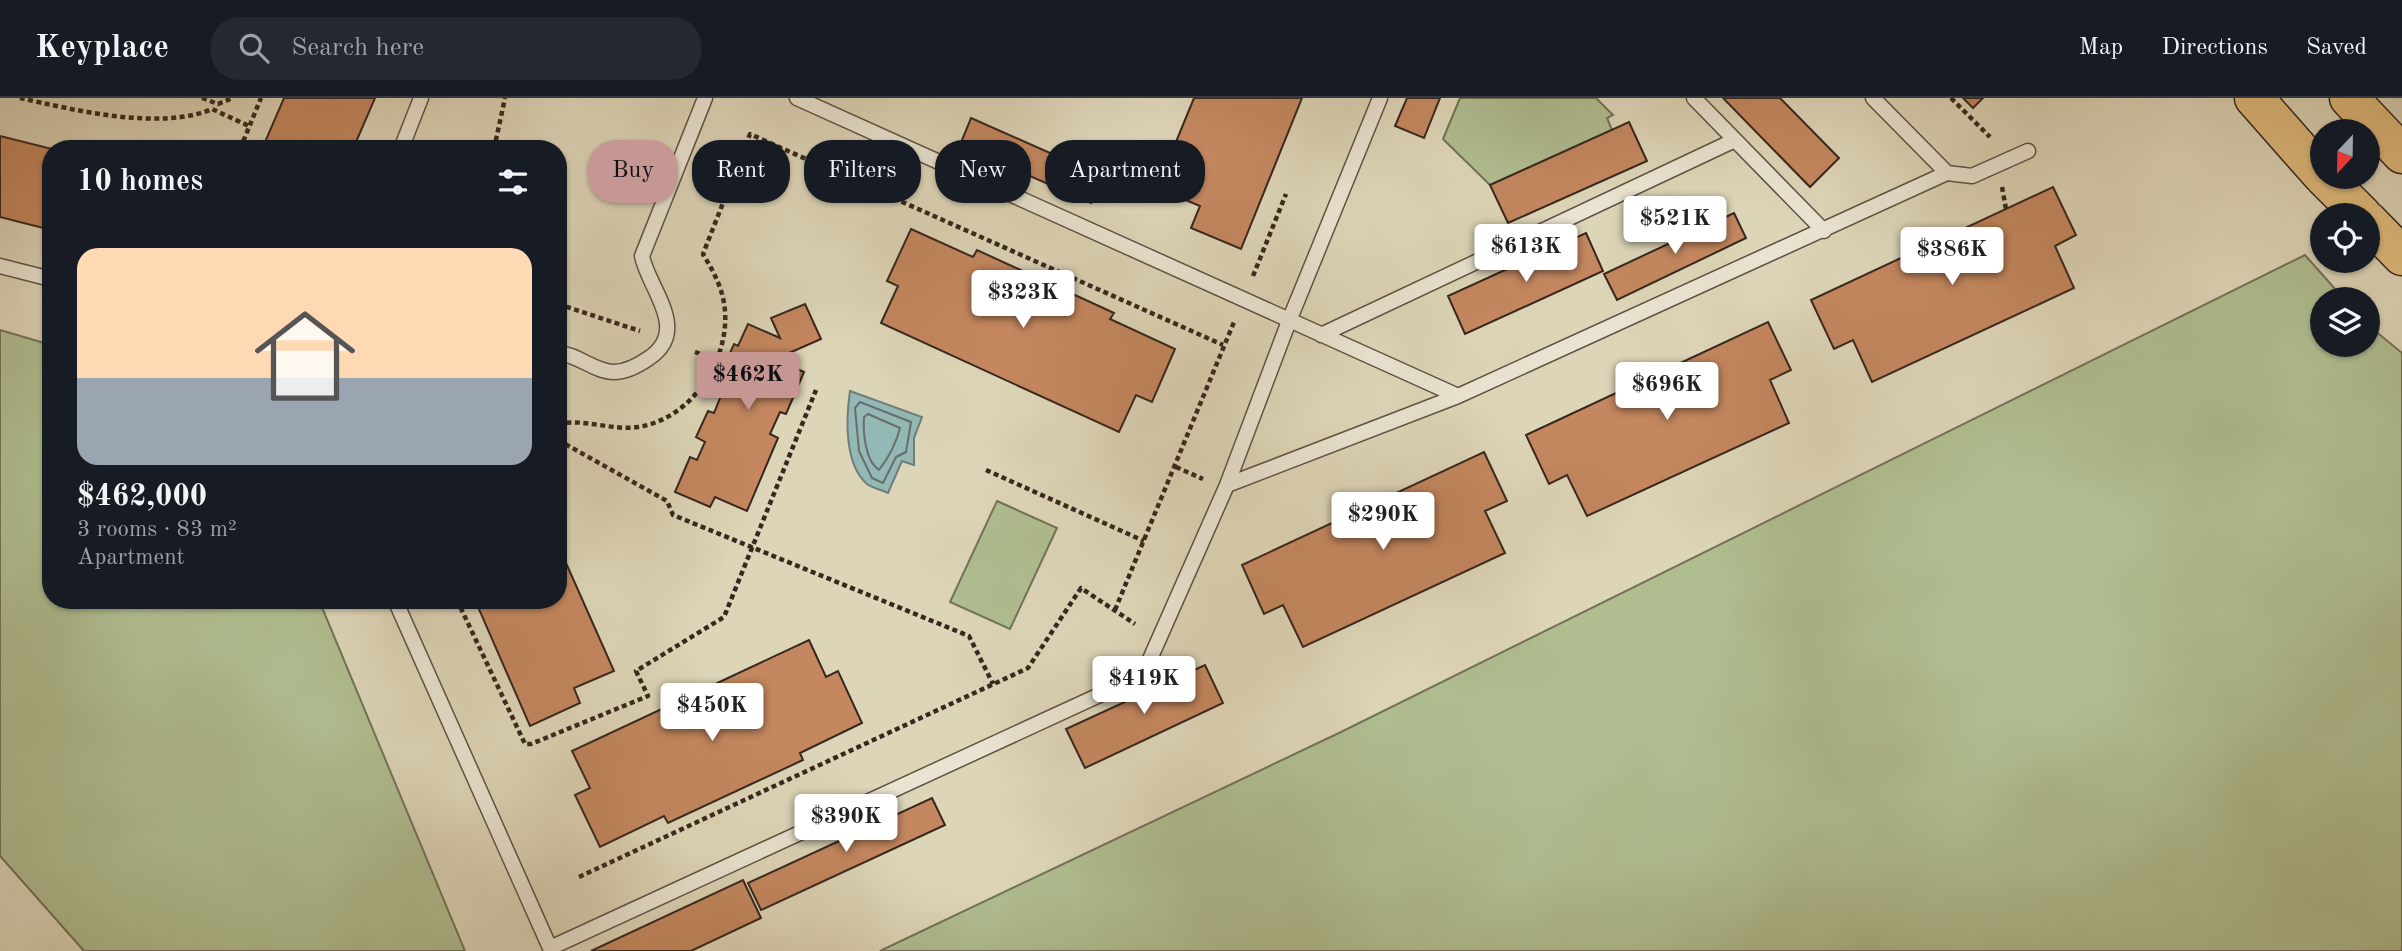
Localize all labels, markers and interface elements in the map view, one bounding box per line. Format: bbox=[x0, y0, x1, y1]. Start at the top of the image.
search box bbox=[211, 17, 701, 80]
icon: search bbox=[235, 29, 273, 67]
text: Keyplace bbox=[35, 32, 169, 65]
text: Search here bbox=[291, 35, 424, 61]
text: Map bbox=[2079, 36, 2123, 60]
text: Directions bbox=[2161, 36, 2268, 60]
text: Saved bbox=[2306, 36, 2367, 60]
north arrow bbox=[2310, 119, 2380, 189]
map controls bbox=[2310, 119, 2380, 357]
chip: Buy bbox=[588, 140, 678, 203]
chip: Rent bbox=[692, 140, 790, 203]
chip: Filters bbox=[804, 140, 921, 203]
chip: New bbox=[935, 140, 1031, 203]
chip: Apartment bbox=[1045, 140, 1205, 203]
icon: filters bbox=[494, 163, 532, 201]
text: 10 homes bbox=[77, 167, 203, 197]
pin: $521K bbox=[1626, 197, 1724, 256]
button: locate bbox=[2310, 203, 2380, 273]
text: $521K bbox=[1639, 207, 1711, 230]
pin: $613K bbox=[1477, 225, 1575, 284]
pin: $386K bbox=[1903, 228, 2001, 287]
text: $613K bbox=[1490, 235, 1562, 258]
text: $386K bbox=[1916, 238, 1988, 261]
pin: $323K bbox=[974, 271, 1072, 330]
text: $323K bbox=[987, 281, 1059, 304]
button: layers bbox=[2310, 287, 2380, 357]
icon: home bbox=[242, 293, 368, 419]
pin: $462K bbox=[699, 352, 797, 412]
pin: $696K bbox=[1618, 362, 1716, 422]
text: $462K bbox=[712, 363, 784, 386]
text: $696K bbox=[1631, 373, 1703, 396]
text: $462,000 bbox=[77, 482, 207, 512]
pin: $290K bbox=[1334, 492, 1432, 552]
text: $290K bbox=[1347, 503, 1419, 526]
text: 3 rooms · 83 m² bbox=[77, 518, 237, 541]
text: Apartment bbox=[77, 546, 185, 569]
pin: $419K bbox=[1095, 656, 1193, 716]
text: $419K bbox=[1108, 667, 1180, 690]
pin: $450K bbox=[663, 684, 761, 743]
text: $450K bbox=[676, 694, 748, 717]
pin: $390K bbox=[797, 794, 895, 854]
text: $390K bbox=[810, 805, 882, 828]

